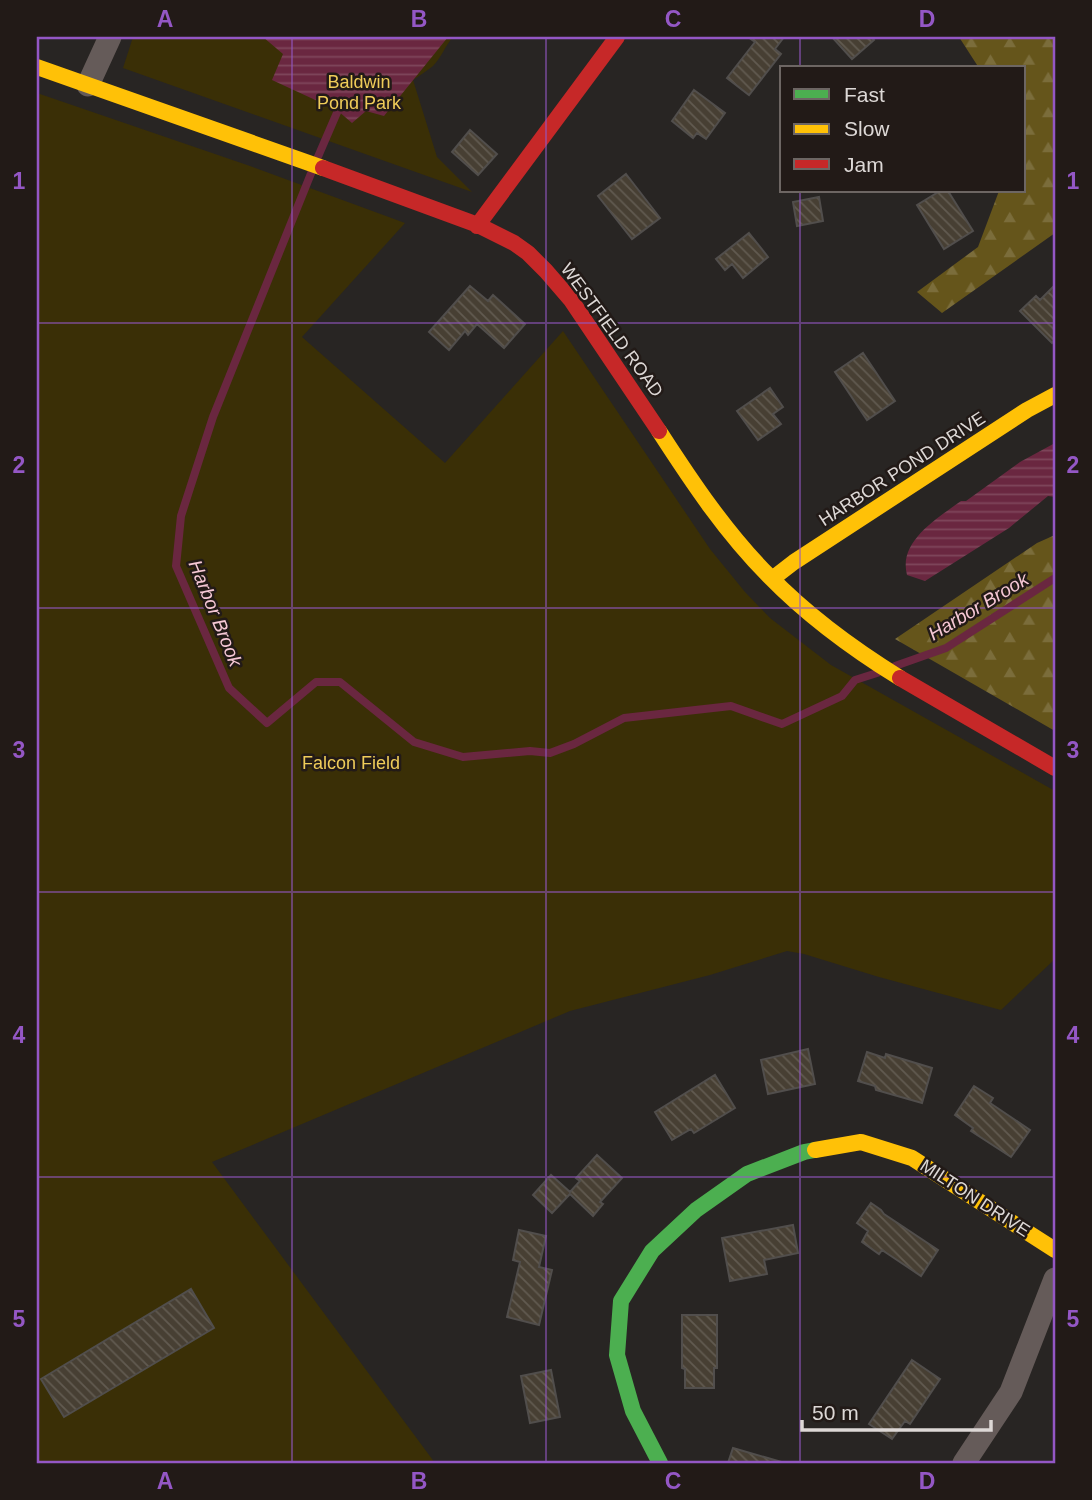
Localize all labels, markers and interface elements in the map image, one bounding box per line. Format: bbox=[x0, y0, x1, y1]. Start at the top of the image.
text: A bbox=[157, 6, 173, 32]
text: B bbox=[411, 6, 427, 32]
text: C bbox=[665, 6, 681, 32]
text: D bbox=[919, 6, 935, 32]
legend bbox=[780, 66, 1026, 192]
park label: Baldwin Pond Park bbox=[317, 72, 402, 113]
text: Fast bbox=[844, 83, 885, 106]
text: Slow bbox=[844, 117, 890, 140]
text: Jam bbox=[844, 153, 884, 176]
text: 1 bbox=[13, 168, 26, 194]
text: 1 bbox=[1067, 168, 1080, 194]
street label: WESTFIELD ROAD bbox=[557, 259, 667, 401]
street label: HARBOR POND DRIVE bbox=[815, 408, 989, 530]
text: 2 bbox=[13, 452, 25, 478]
text: 2 bbox=[1067, 452, 1079, 478]
water label: Harbor Brook bbox=[185, 557, 247, 671]
water label: Harbor Brook bbox=[924, 568, 1033, 645]
text: 3 bbox=[13, 737, 25, 763]
text: 3 bbox=[1067, 737, 1079, 763]
park label: Falcon Field bbox=[302, 753, 400, 773]
text: 4 bbox=[13, 1022, 26, 1048]
text: 4 bbox=[1067, 1022, 1080, 1048]
street label: MILTON DRIVE bbox=[917, 1155, 1033, 1241]
text: 5 bbox=[13, 1306, 26, 1332]
text: 5 bbox=[1067, 1306, 1080, 1332]
scale bar bbox=[802, 1388, 990, 1432]
text: 50 m bbox=[812, 1401, 859, 1424]
text: A bbox=[157, 1468, 173, 1494]
text: B bbox=[411, 1468, 427, 1494]
text: C bbox=[665, 1468, 681, 1494]
text: D bbox=[919, 1468, 935, 1494]

